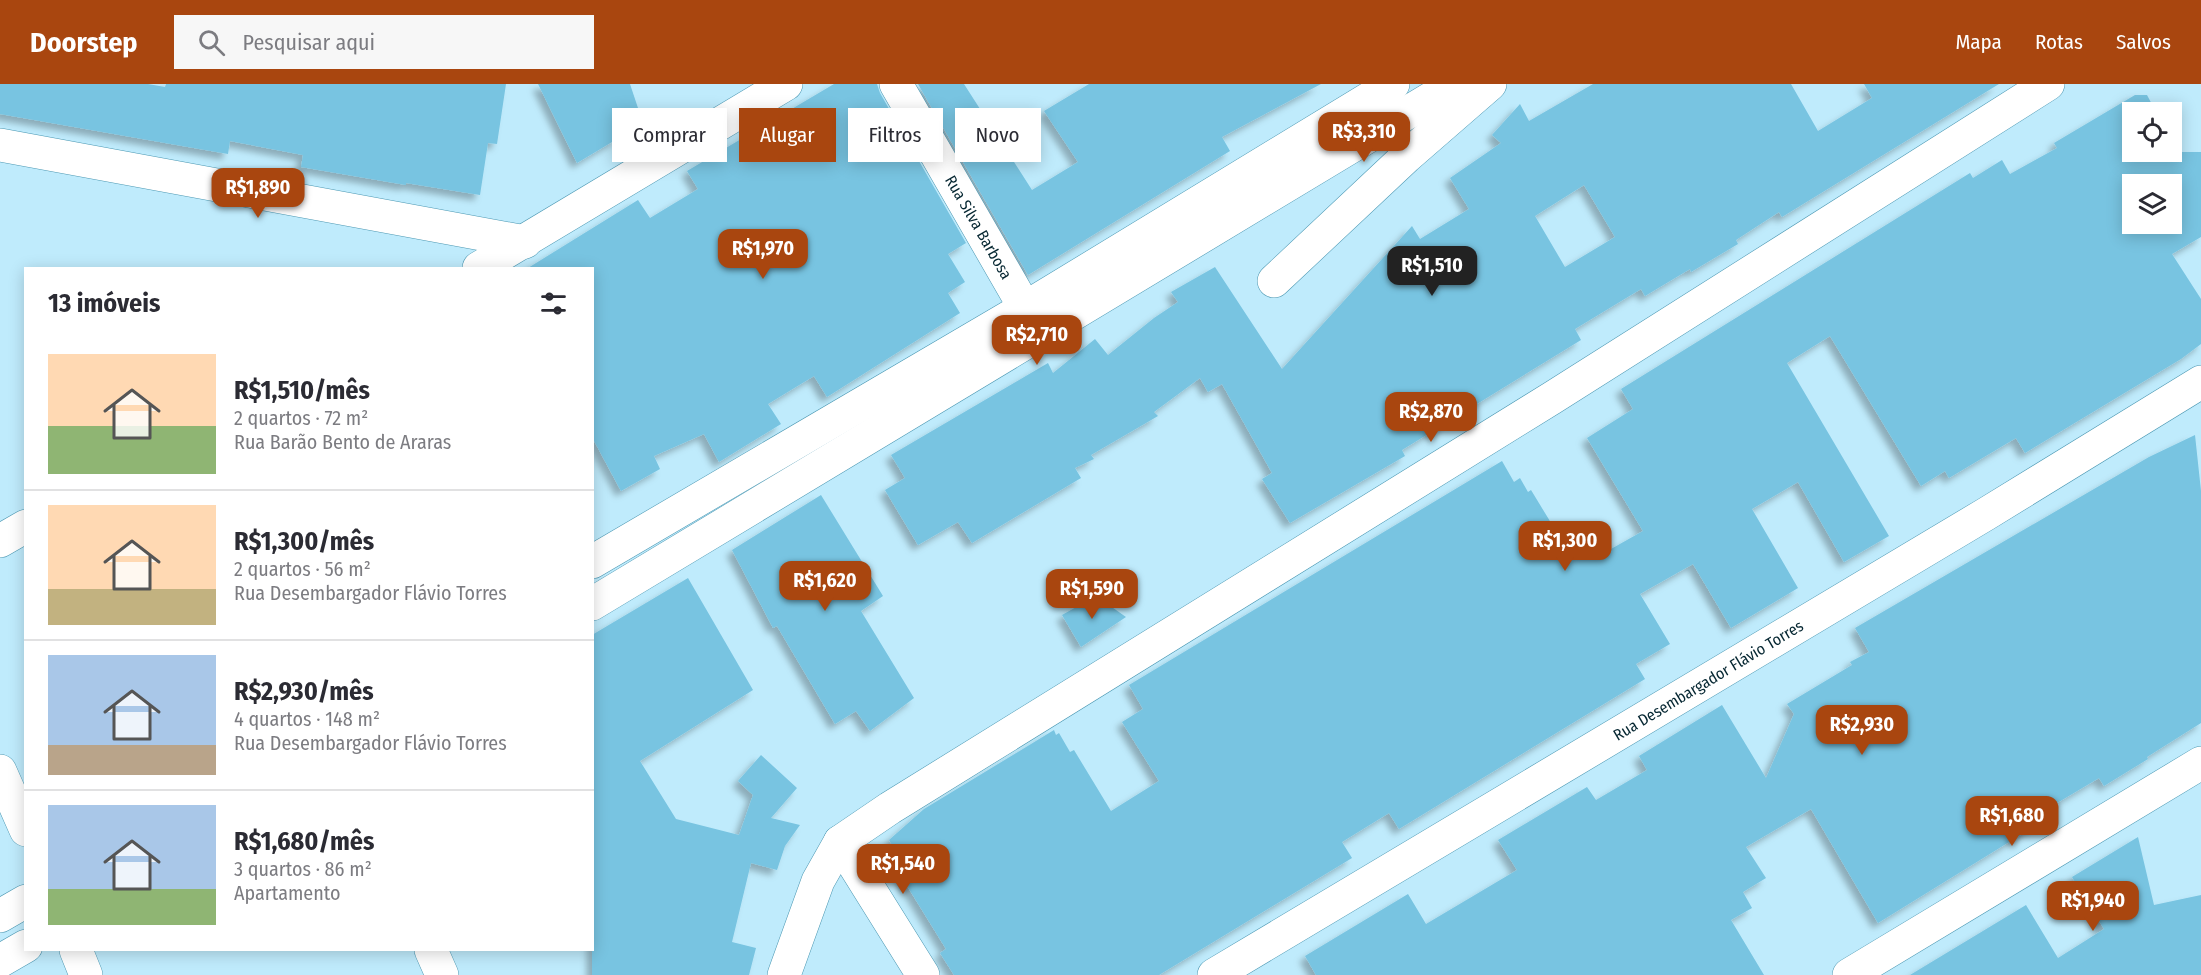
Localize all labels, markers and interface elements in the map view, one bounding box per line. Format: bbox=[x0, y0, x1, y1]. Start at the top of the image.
search box bbox=[174, 15, 594, 69]
text: Doorstep bbox=[30, 26, 138, 59]
icon: search bbox=[195, 26, 228, 59]
text: Pesquisar aqui bbox=[243, 29, 375, 56]
text: Mapa bbox=[1955, 29, 2002, 55]
text: Rotas bbox=[2035, 29, 2083, 55]
text: Salvos bbox=[2116, 29, 2171, 55]
map controls bbox=[2122, 102, 2182, 234]
button: locate bbox=[2122, 102, 2182, 162]
chip: Comprar bbox=[612, 108, 727, 162]
chip: Alugar bbox=[739, 108, 836, 162]
chip: Filtros bbox=[848, 108, 943, 162]
chip: Novo bbox=[955, 108, 1041, 162]
pin: R$3,310 bbox=[1309, 112, 1419, 163]
text: R$3,310 bbox=[1332, 119, 1396, 143]
pin: R$1,890 bbox=[203, 168, 313, 219]
street label: Rua Silva Barbosa bbox=[941, 172, 1016, 283]
button: layers bbox=[2122, 174, 2182, 234]
text: R$1,890 bbox=[226, 175, 290, 199]
pin: R$1,970 bbox=[708, 229, 818, 280]
text: R$1,970 bbox=[732, 236, 794, 260]
pin: R$1,510 bbox=[1377, 246, 1487, 297]
text: R$1,510 bbox=[1401, 253, 1463, 277]
icon: filters bbox=[537, 287, 570, 320]
text: 13 imóveis bbox=[48, 288, 160, 319]
pin: R$2,710 bbox=[982, 315, 1092, 366]
text: R$2,710 bbox=[1006, 322, 1068, 346]
text: R$1,510/mês bbox=[234, 375, 370, 406]
icon: home bbox=[96, 378, 168, 450]
pin: R$2,870 bbox=[1376, 392, 1486, 443]
text: R$2,870 bbox=[1399, 399, 1463, 423]
text: 2 quartos · 72 m² bbox=[234, 406, 368, 430]
text: Rua Barão Bento de Araras bbox=[234, 430, 451, 454]
pin: R$1,300 bbox=[1510, 521, 1620, 572]
text: R$1,300/mês bbox=[234, 526, 374, 557]
text: R$1,300 bbox=[1533, 528, 1597, 552]
icon: home bbox=[96, 529, 168, 601]
text: 2 quartos · 56 m² bbox=[234, 557, 371, 581]
pin: R$1,620 bbox=[770, 561, 880, 612]
text: R$1,620 bbox=[793, 568, 857, 592]
pin: R$1,590 bbox=[1037, 569, 1147, 620]
text: R$1,590 bbox=[1060, 576, 1124, 600]
text: Rua Desembargador Flávio Torres bbox=[234, 581, 507, 605]
street label: Rua Desembargador Flávio Torres bbox=[1610, 616, 1807, 745]
text: R$2,930/mês bbox=[234, 676, 374, 707]
icon: home bbox=[96, 679, 168, 751]
pin: R$2,930 bbox=[1807, 705, 1917, 756]
text: 4 quartos · 148 m² bbox=[234, 707, 380, 731]
text: R$2,930 bbox=[1830, 712, 1894, 736]
text: Rua Desembargador Flávio Torres bbox=[234, 731, 507, 755]
pin: R$1,680 bbox=[1957, 796, 2067, 847]
text: R$1,680 bbox=[1979, 803, 2045, 827]
text: R$1,680/mês bbox=[234, 826, 374, 857]
icon: home bbox=[96, 829, 168, 901]
pin: R$1,540 bbox=[848, 844, 958, 895]
text: R$1,540 bbox=[871, 851, 935, 875]
text: 3 quartos · 86 m² bbox=[234, 857, 372, 881]
text: Apartamento bbox=[234, 881, 341, 905]
pin: R$1,940 bbox=[2038, 881, 2148, 932]
text: R$1,940 bbox=[2061, 888, 2125, 912]

